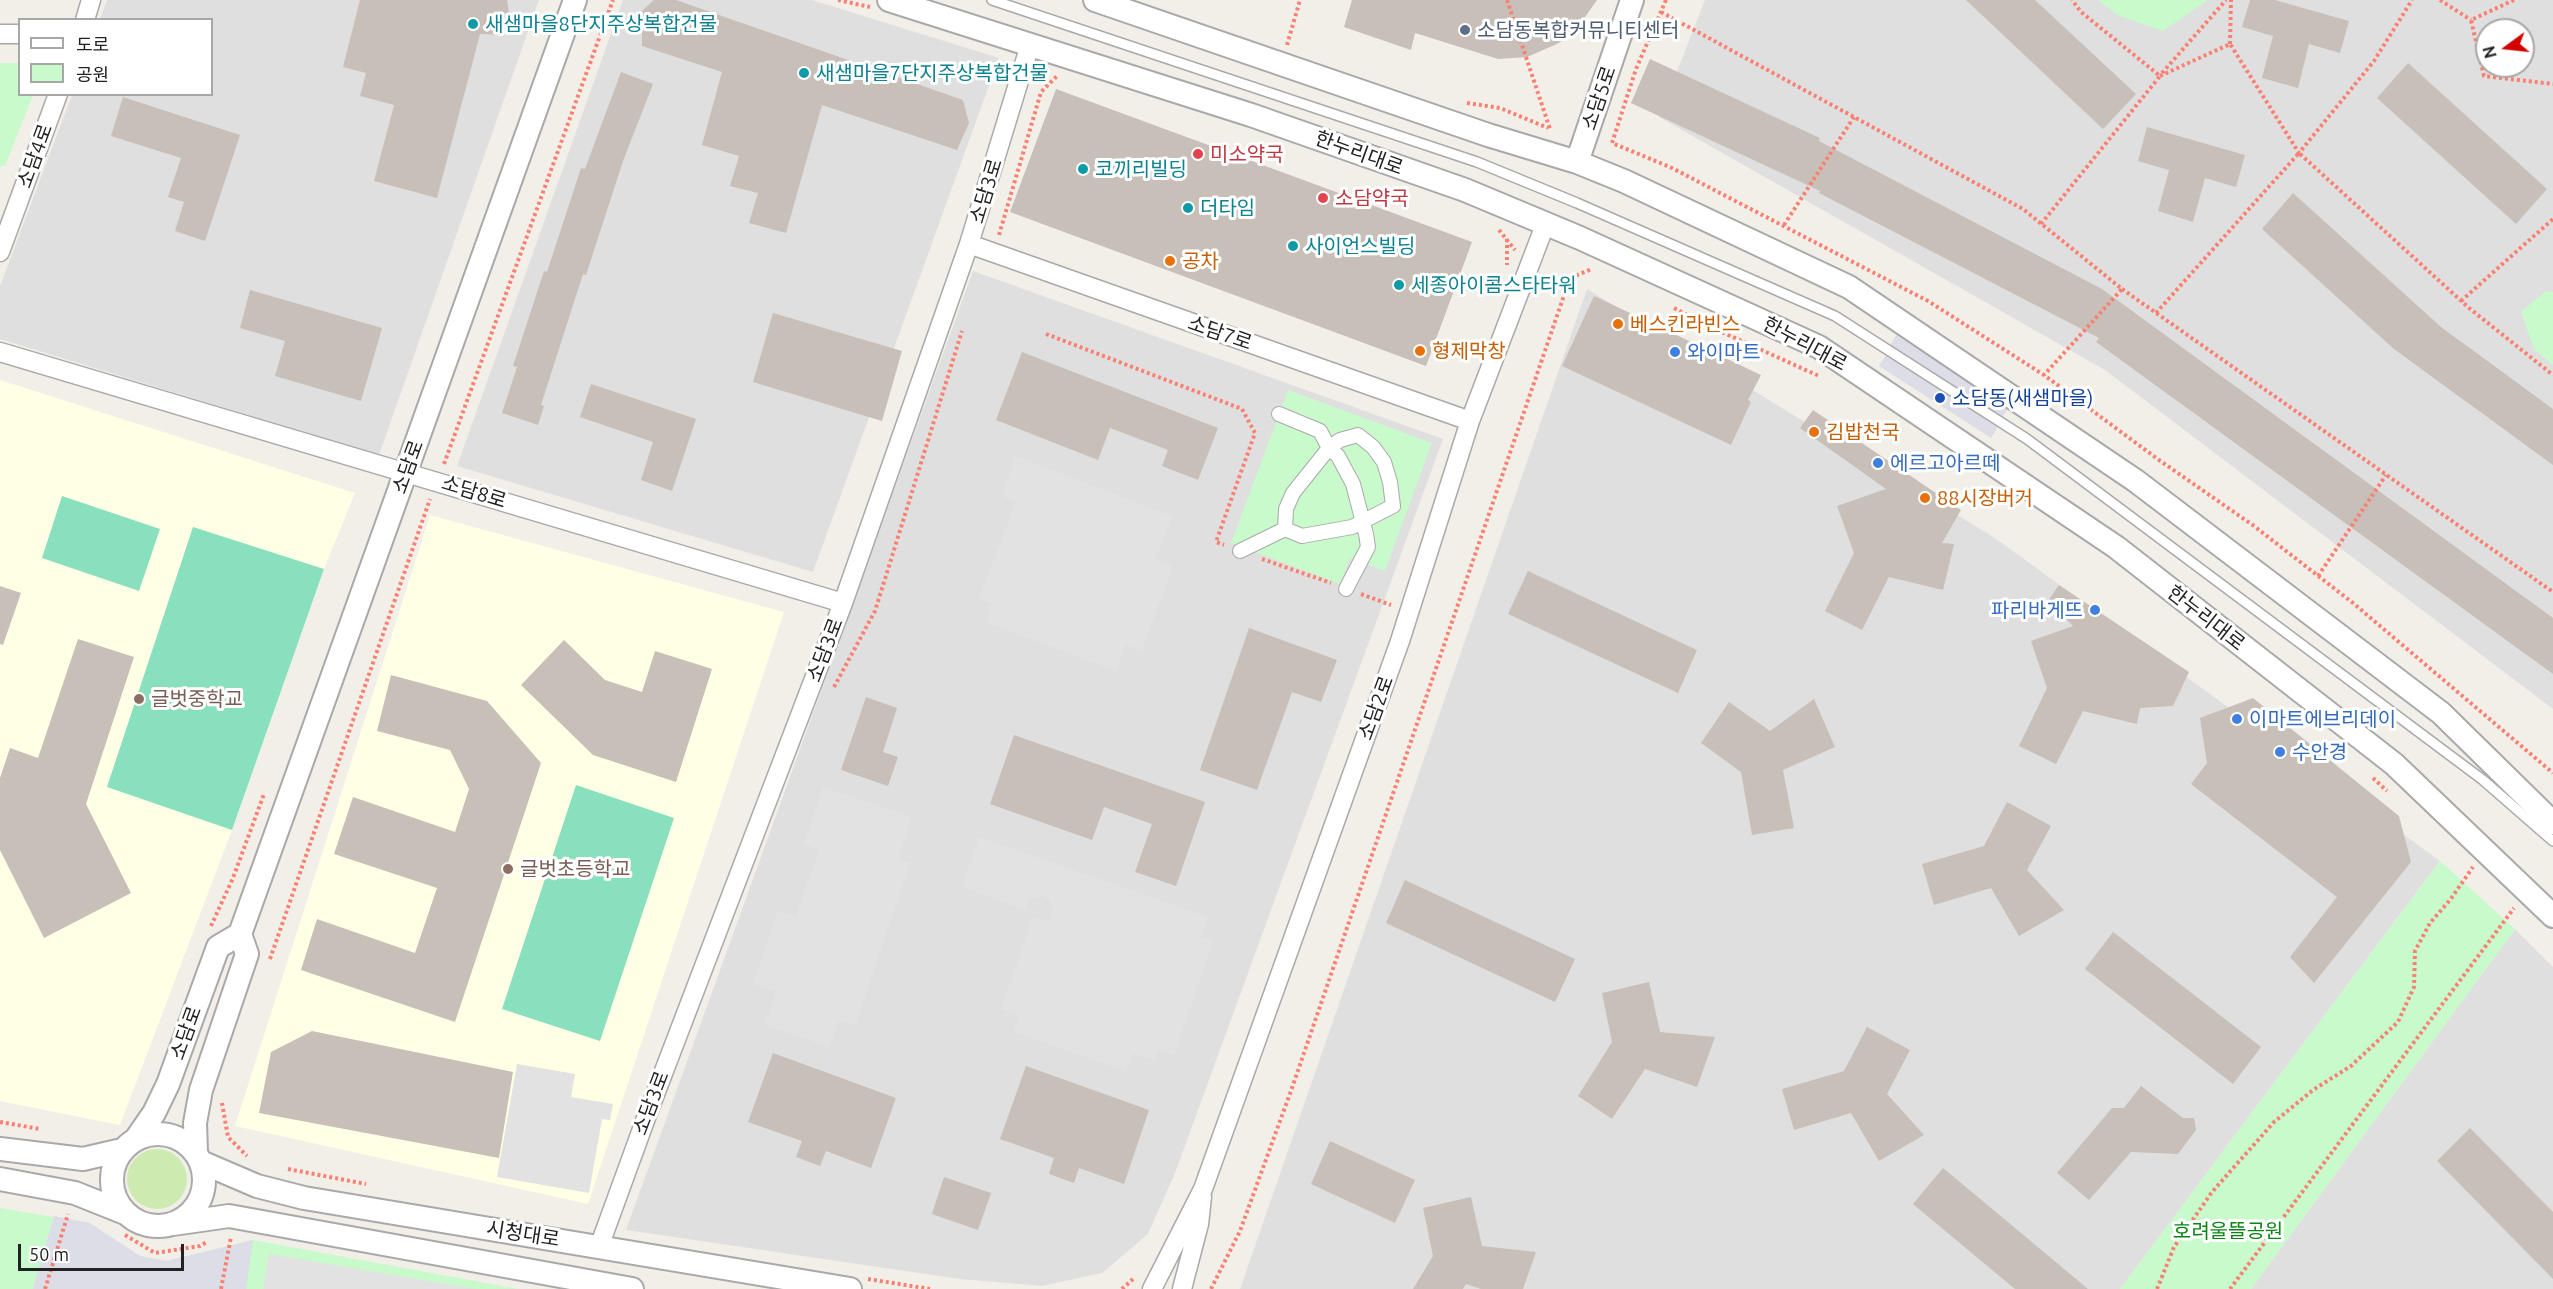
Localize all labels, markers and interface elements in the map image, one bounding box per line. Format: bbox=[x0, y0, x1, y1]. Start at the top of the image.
place label: 새샘마을8단지주상복합건물 bbox=[485, 12, 717, 36]
marker: 새샘마을8단지주상복합건물 bbox=[466, 17, 480, 31]
legend bbox=[18, 18, 213, 96]
place label: 소담동복합커뮤니티센터 bbox=[1477, 18, 1679, 42]
north arrow bbox=[2475, 18, 2535, 78]
marker: 소담동복합커뮤니티센터 bbox=[1458, 23, 1472, 37]
text: 도로 bbox=[76, 34, 109, 54]
text: N bbox=[2479, 44, 2500, 60]
place label: 새샘마을7단지주상복합건물 bbox=[816, 61, 1048, 85]
street label: 소담5로 bbox=[1577, 63, 1621, 133]
text: 공원 bbox=[76, 64, 109, 84]
marker: 새샘마을7단지주상복합건물 bbox=[797, 66, 811, 80]
street label: 소담4로 bbox=[12, 121, 58, 191]
street label: 한누리대로 bbox=[1312, 126, 1406, 180]
place label: 미소약국 bbox=[1210, 142, 1284, 166]
marker: 미소약국 bbox=[1191, 147, 1205, 161]
street label: 소담3로 bbox=[965, 156, 1007, 226]
place label: 코끼리빌딩 bbox=[1095, 157, 1187, 181]
marker: 코끼리빌딩 bbox=[1076, 162, 1090, 176]
place label: 소담약국 bbox=[1335, 186, 1409, 210]
marker: 소담약국 bbox=[1316, 191, 1330, 205]
place label: 더타임 bbox=[1200, 196, 1255, 220]
marker: 더타임 bbox=[1181, 201, 1195, 215]
place label: 사이언스빌딩 bbox=[1305, 234, 1415, 258]
marker: 사이언스빌딩 bbox=[1286, 239, 1300, 253]
place label: 공차 bbox=[1182, 249, 1219, 273]
marker: 공차 bbox=[1163, 254, 1177, 268]
place label: 세종아이콤스타타워 bbox=[1411, 273, 1577, 297]
marker: 세종아이콤스타타워 bbox=[1392, 278, 1406, 292]
street label: 소담7로 bbox=[1185, 311, 1255, 355]
place label: 베스킨라빈스 bbox=[1630, 312, 1740, 336]
street label: 한누리대로 bbox=[1759, 312, 1851, 376]
marker: 베스킨라빈스 bbox=[1611, 317, 1625, 331]
place label: 형제막창 bbox=[1432, 339, 1506, 363]
place label: 와이마트 bbox=[1687, 340, 1761, 364]
marker: 형제막창 bbox=[1413, 344, 1427, 358]
marker: 와이마트 bbox=[1668, 345, 1682, 359]
place label: 소담동(새샘마을) bbox=[1952, 386, 2093, 410]
marker: 소담동(새샘마을) bbox=[1933, 391, 1947, 405]
place label: 김밥천국 bbox=[1826, 420, 1900, 444]
marker: 김밥천국 bbox=[1807, 425, 1821, 439]
street label: 소담로 bbox=[387, 437, 429, 497]
place label: 에르고아르떼 bbox=[1890, 451, 2000, 475]
marker: 에르고아르떼 bbox=[1871, 456, 1885, 470]
street label: 소담8로 bbox=[439, 471, 509, 513]
place label: 88시장버거 bbox=[1937, 486, 2033, 510]
marker: 88시장버거 bbox=[1918, 491, 1932, 505]
street label: 한누리대로 bbox=[2162, 580, 2250, 656]
place label: 파리바게뜨 bbox=[1991, 598, 2083, 622]
marker: 파리바게뜨 bbox=[2088, 603, 2102, 617]
street label: 소담3로 bbox=[802, 615, 848, 685]
street label: 소담2로 bbox=[1353, 673, 1399, 743]
place label: 글벗중학교 bbox=[151, 687, 243, 711]
marker: 글벗중학교 bbox=[132, 692, 146, 706]
place label: 이마트에브리데이 bbox=[2249, 707, 2396, 731]
marker: 이마트에브리데이 bbox=[2230, 712, 2244, 726]
place label: 수안경 bbox=[2292, 740, 2347, 764]
marker: 수안경 bbox=[2273, 745, 2287, 759]
place label: 글벗초등학교 bbox=[520, 857, 630, 881]
marker: 글벗초등학교 bbox=[501, 862, 515, 876]
street label: 소담로 bbox=[165, 1003, 207, 1063]
street label: 소담3로 bbox=[628, 1068, 674, 1138]
street label: 시청대로 bbox=[485, 1216, 561, 1252]
park label: 호려울뜰공원 bbox=[2173, 1219, 2283, 1243]
scale bar bbox=[21, 1232, 188, 1270]
text: 50 m bbox=[29, 1244, 69, 1264]

